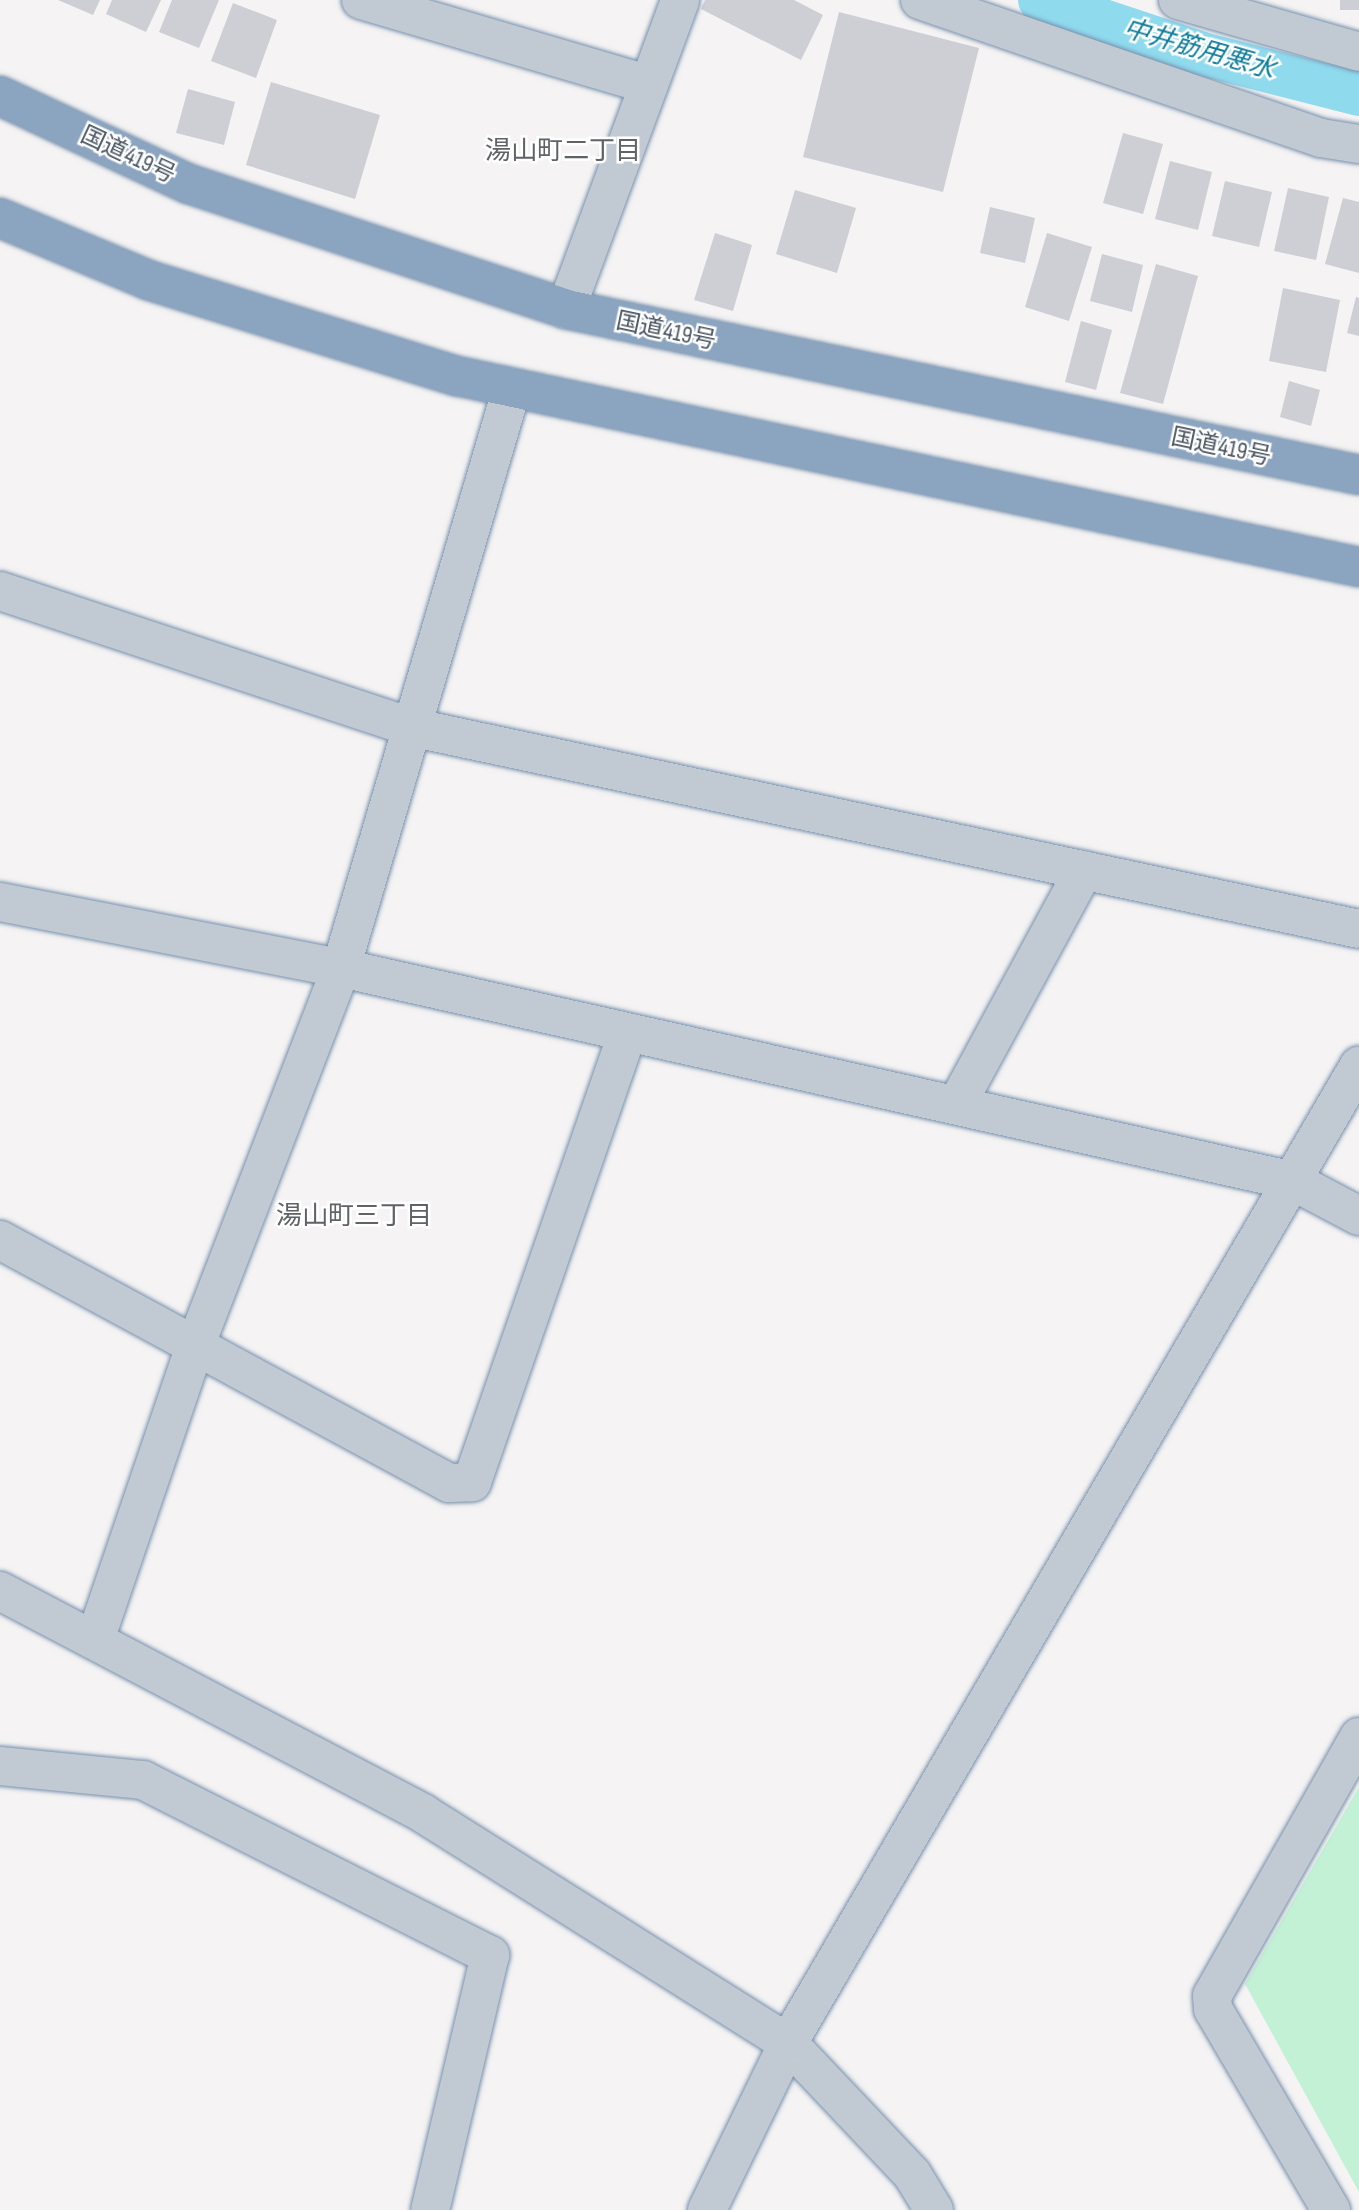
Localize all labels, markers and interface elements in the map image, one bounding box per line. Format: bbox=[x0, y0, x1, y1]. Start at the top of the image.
water label: 中井筋用悪水 bbox=[1120, 14, 1278, 86]
street label: 国道419号 bbox=[76, 121, 180, 189]
district label: 湯山町二丁目 bbox=[485, 136, 641, 168]
street label: 国道419号 bbox=[614, 306, 718, 356]
street label: 国道419号 bbox=[1169, 422, 1273, 472]
district label: 湯山町三丁目 bbox=[276, 1201, 432, 1233]

